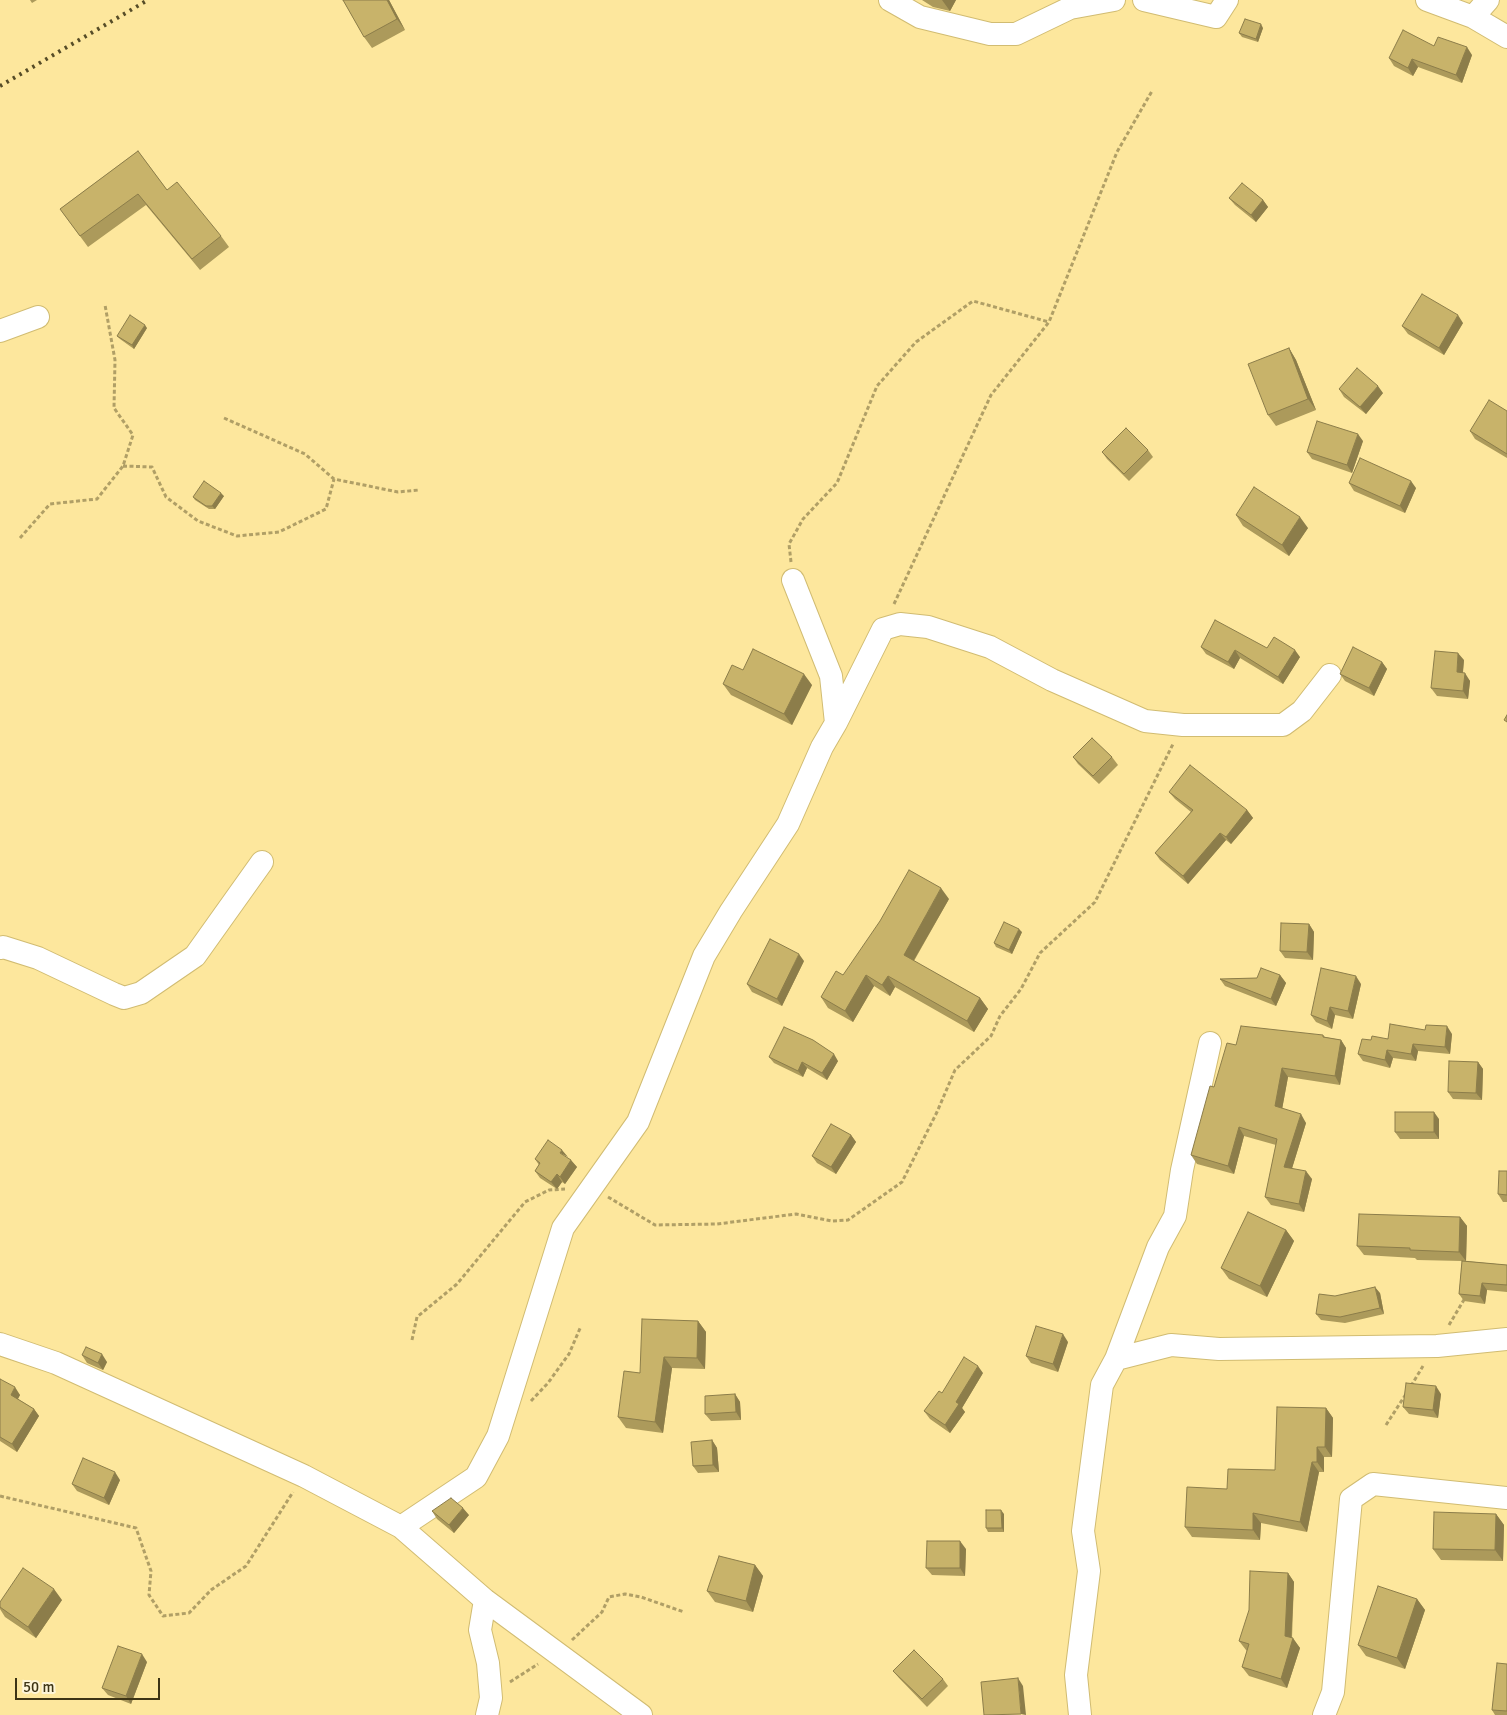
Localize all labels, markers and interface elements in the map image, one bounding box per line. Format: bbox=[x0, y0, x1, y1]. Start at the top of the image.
scale bar bbox=[18, 1668, 162, 1700]
text: 50 m bbox=[23, 1678, 54, 1696]

